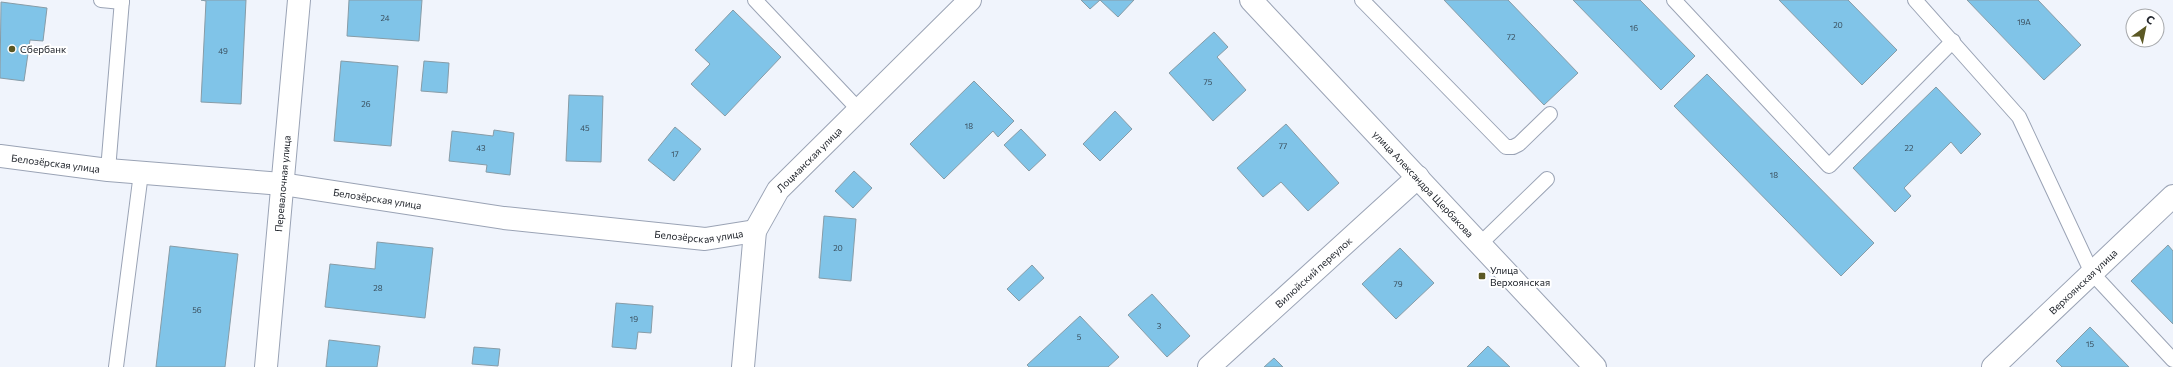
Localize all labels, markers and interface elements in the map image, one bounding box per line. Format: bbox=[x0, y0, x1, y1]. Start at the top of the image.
north arrow bbox=[2125, 8, 2165, 48]
text: С bbox=[2144, 12, 2158, 27]
house number: 24 bbox=[380, 13, 390, 23]
house number: 19А bbox=[2017, 17, 2031, 27]
house number: 20 bbox=[1833, 20, 1843, 30]
house number: 16 bbox=[1630, 23, 1638, 33]
house number: 72 bbox=[1507, 32, 1516, 42]
place label: Сбербанк bbox=[20, 43, 67, 55]
marker: Сбербанк bbox=[7, 44, 17, 54]
house number: 49 bbox=[218, 46, 228, 56]
house number: 75 bbox=[1204, 77, 1213, 87]
house number: 26 bbox=[361, 99, 371, 109]
house number: 18 bbox=[965, 121, 973, 131]
house number: 45 bbox=[580, 123, 590, 133]
street label: Лоцманская улица bbox=[774, 124, 844, 194]
street label: улица Александра Щербакова bbox=[1370, 128, 1476, 240]
street label: Перевалочная улица bbox=[272, 135, 293, 233]
house number: 77 bbox=[1279, 141, 1287, 151]
house number: 43 bbox=[476, 143, 486, 153]
house number: 22 bbox=[1905, 143, 1914, 153]
house number: 17 bbox=[671, 149, 679, 159]
street label: Белозёрская улица bbox=[10, 152, 101, 175]
house number: 18 bbox=[1770, 170, 1778, 180]
street label: Белозёрская улица bbox=[332, 186, 423, 211]
street label: Белозёрская улица bbox=[654, 227, 744, 245]
street label: Вилюйский переулок bbox=[1272, 234, 1355, 310]
house number: 20 bbox=[833, 243, 843, 253]
street label: Верхоянская улица bbox=[2046, 246, 2119, 317]
place label: Улица Верхоянская bbox=[1490, 264, 1550, 288]
marker: Улица Верхоянская bbox=[1477, 271, 1487, 281]
house number: 79 bbox=[1393, 279, 1403, 289]
house number: 28 bbox=[373, 283, 383, 293]
house number: 56 bbox=[192, 305, 202, 315]
house number: 19 bbox=[630, 314, 638, 324]
house number: 3 bbox=[1157, 321, 1162, 331]
house number: 5 bbox=[1077, 332, 1082, 342]
house number: 15 bbox=[2086, 339, 2094, 349]

